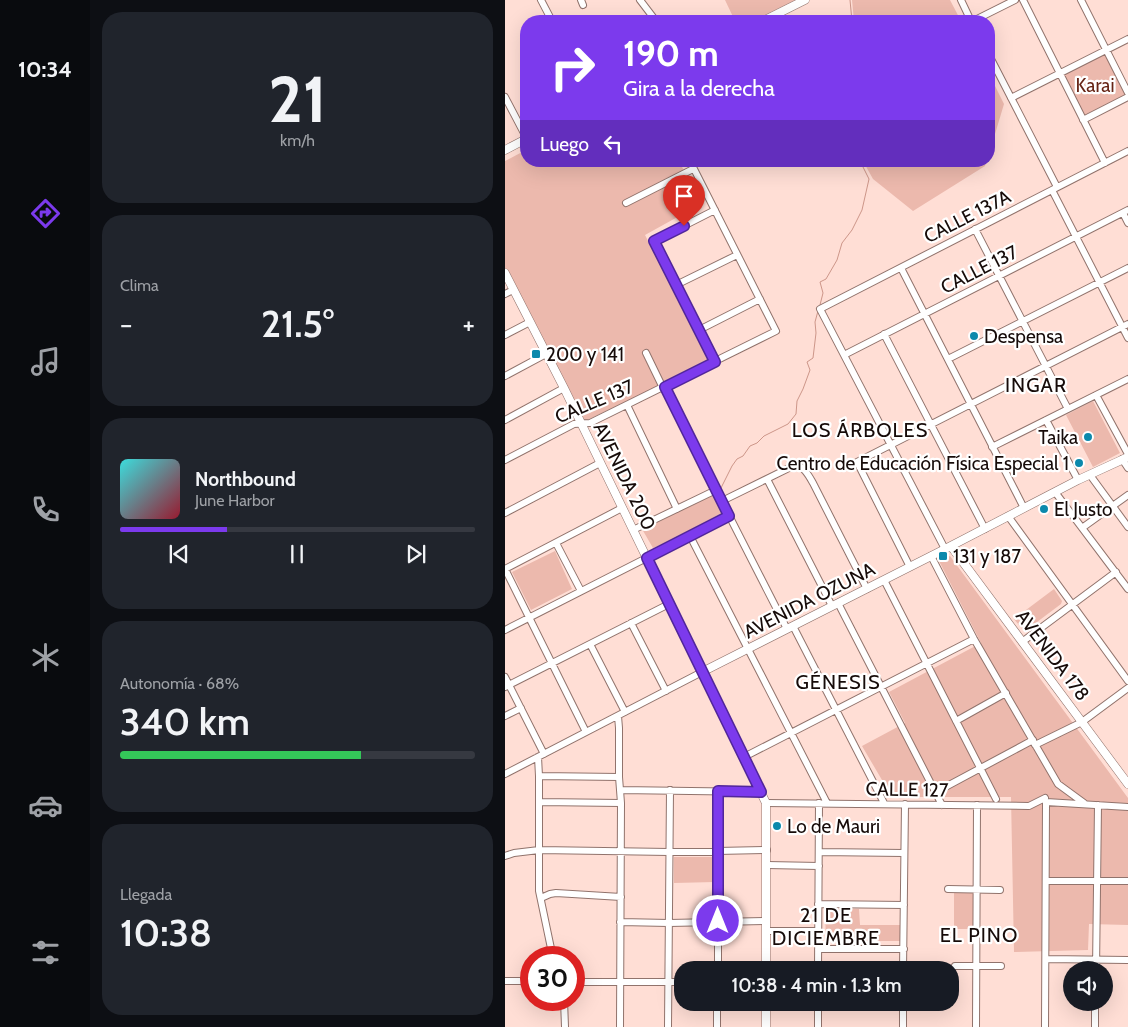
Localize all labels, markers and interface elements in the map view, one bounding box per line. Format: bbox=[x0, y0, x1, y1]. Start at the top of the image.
text: 190 m bbox=[623, 32, 719, 75]
icon: right bbox=[540, 35, 605, 100]
text: 10:34 bbox=[18, 56, 72, 83]
text: 21 bbox=[268, 59, 327, 138]
park label: Karai bbox=[1076, 74, 1114, 97]
text: Gira a la derecha bbox=[623, 75, 775, 102]
icon: left bbox=[599, 130, 627, 158]
text: km/h bbox=[280, 131, 315, 150]
text: Luego bbox=[540, 133, 589, 156]
pin bbox=[663, 175, 705, 226]
icon: arrive bbox=[670, 182, 698, 210]
street label: CALLE 137A bbox=[920, 185, 1015, 248]
icon: directions bbox=[28, 196, 63, 231]
street label: CALLE 137 bbox=[937, 240, 1022, 299]
text: Clima bbox=[120, 276, 159, 295]
text: 21.5° bbox=[261, 300, 334, 347]
text: − bbox=[120, 307, 132, 341]
text: + bbox=[463, 307, 475, 341]
place label: Despensa bbox=[984, 325, 1063, 348]
marker: Despensa bbox=[968, 330, 980, 342]
place label: 200 y 141 bbox=[546, 343, 624, 366]
icon: music bbox=[28, 344, 63, 379]
marker: 200 y 141 bbox=[530, 348, 542, 360]
district label: INGAR bbox=[1005, 373, 1067, 397]
street label: CALLE 137 bbox=[551, 374, 637, 428]
district label: LOS ÁRBOLES bbox=[792, 418, 928, 442]
street label: AVENIDA 200 bbox=[589, 419, 661, 534]
place label: Taika bbox=[1038, 426, 1078, 449]
marker: Taika bbox=[1082, 431, 1094, 443]
place label: Centro de Educación Física Especial 1 bbox=[776, 452, 1069, 475]
marker: Centro de Educación Física Especial 1 bbox=[1073, 457, 1085, 469]
text: Northbound bbox=[195, 468, 296, 491]
text: June Harbor bbox=[195, 491, 275, 510]
icon: phone bbox=[28, 492, 63, 527]
place label: El Justo bbox=[1054, 498, 1113, 521]
marker: El Justo bbox=[1038, 503, 1050, 515]
icon: previous bbox=[165, 540, 193, 568]
icon: pause bbox=[283, 540, 311, 568]
icon: next bbox=[402, 540, 430, 568]
place label: 131 y 187 bbox=[953, 545, 1022, 568]
marker: 131 y 187 bbox=[937, 550, 949, 562]
street label: AVENIDA OZUNA bbox=[740, 557, 879, 643]
street label: AVENIDA 178 bbox=[1011, 605, 1094, 705]
icon: climate bbox=[28, 640, 63, 675]
district label: GÉNESIS bbox=[795, 670, 881, 694]
text: Autonomía · 68% bbox=[120, 674, 239, 693]
text: 340 km bbox=[120, 698, 250, 745]
street label: CALLE 127 bbox=[865, 777, 949, 802]
icon: car bbox=[28, 788, 63, 823]
place label: Lo de Mauri bbox=[787, 815, 880, 838]
marker: Lo de Mauri bbox=[771, 820, 783, 832]
text: Llegada bbox=[120, 885, 172, 904]
position arrow bbox=[691, 894, 743, 946]
district label: 21 DE DICIEMBRE bbox=[772, 903, 880, 950]
text: 10:38 bbox=[120, 909, 212, 956]
district label: EL PINO bbox=[940, 923, 1018, 947]
icon: filters bbox=[28, 935, 63, 970]
speed limit sign: 30 bbox=[520, 946, 585, 1011]
map controls bbox=[1063, 961, 1113, 1011]
button: sound bbox=[1063, 961, 1113, 1011]
text: 10:38 · 4 min · 1.3 km bbox=[731, 974, 902, 997]

